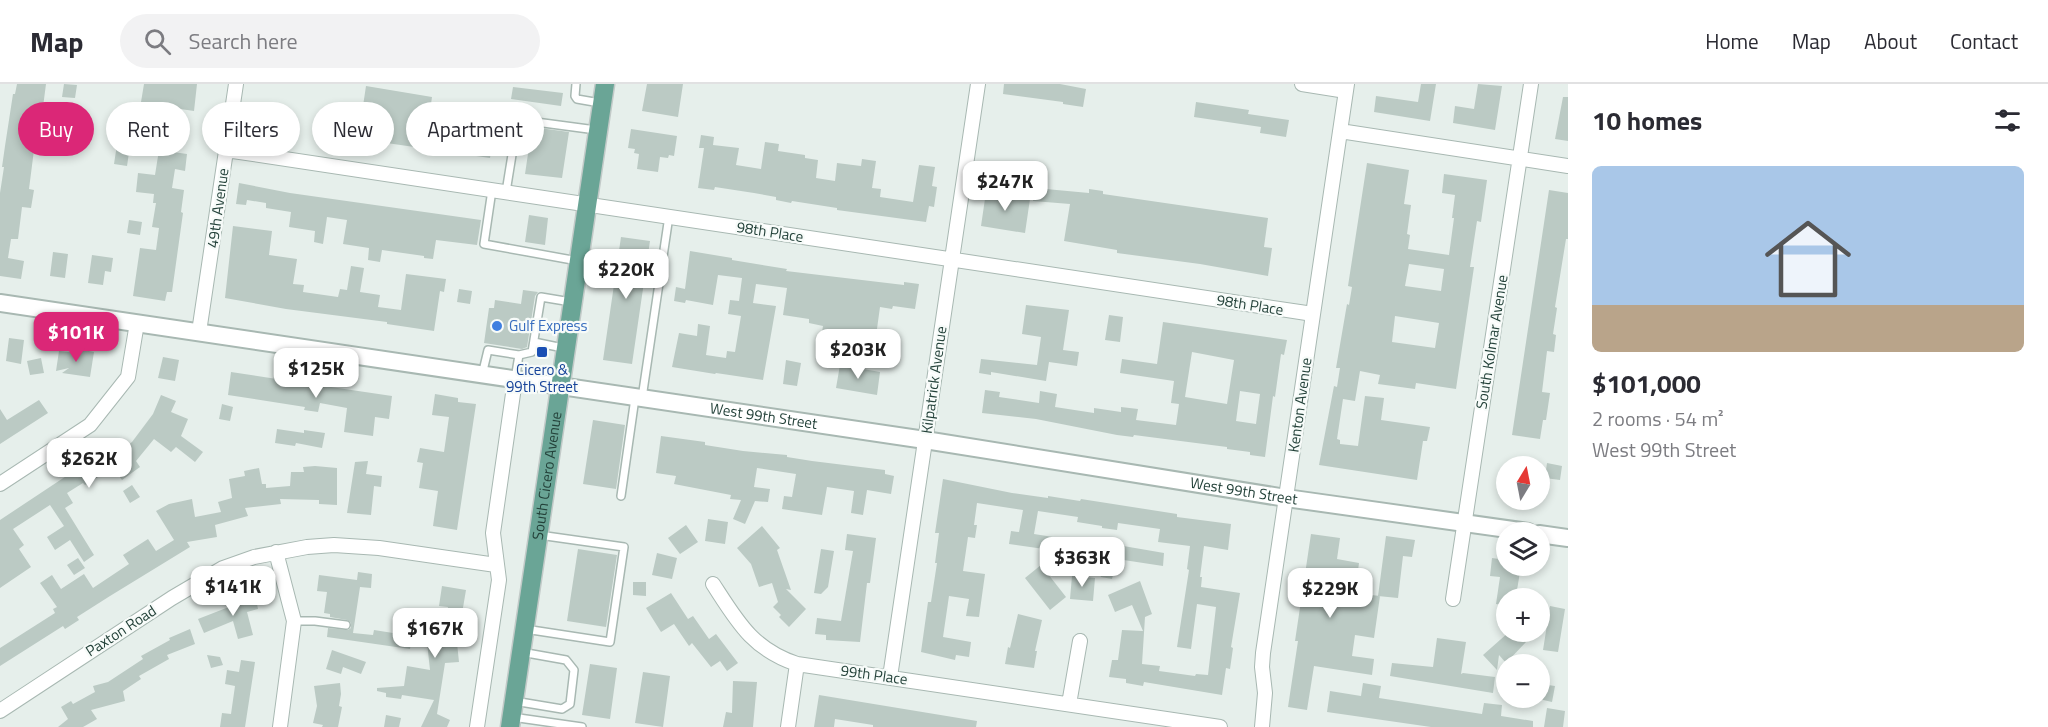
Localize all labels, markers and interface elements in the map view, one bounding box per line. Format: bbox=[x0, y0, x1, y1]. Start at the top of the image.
search box bbox=[120, 14, 540, 68]
text: Map bbox=[30, 20, 84, 63]
text: Search here bbox=[189, 24, 298, 58]
icon: search bbox=[141, 25, 174, 58]
text: Home bbox=[1705, 25, 1759, 57]
text: Map bbox=[1792, 25, 1831, 57]
text: About bbox=[1864, 25, 1917, 57]
text: Contact bbox=[1950, 25, 2018, 57]
text: 10 homes bbox=[1592, 101, 1702, 140]
chip: Buy bbox=[18, 102, 94, 156]
chip: Rent bbox=[106, 102, 190, 156]
chip: Filters bbox=[202, 102, 300, 156]
chip: New bbox=[312, 102, 394, 156]
chip: Apartment bbox=[406, 102, 544, 156]
icon: filters bbox=[1991, 104, 2024, 137]
pin: $247K bbox=[963, 161, 1047, 212]
text: $247K bbox=[977, 165, 1033, 196]
street label: 49th Avenue bbox=[201, 167, 234, 249]
icon: home bbox=[1754, 205, 1862, 313]
street label: 98th Place bbox=[735, 215, 805, 248]
pin: $220K bbox=[584, 249, 668, 300]
text: $220K bbox=[598, 253, 654, 284]
street label: South Kolmar Avenue bbox=[1470, 273, 1513, 411]
street label: 98th Place bbox=[1215, 288, 1285, 321]
pin: $101K bbox=[34, 312, 118, 363]
place label: Gulf Express bbox=[509, 314, 588, 337]
text: $101K bbox=[48, 316, 104, 347]
marker: Gulf Express bbox=[490, 319, 504, 333]
street label: Kilpatrick Avenue bbox=[915, 325, 952, 435]
pin: $203K bbox=[816, 329, 900, 380]
text: $203K bbox=[830, 333, 886, 364]
marker: Cicero & 99th Street bbox=[535, 345, 549, 359]
pin: $125K bbox=[274, 348, 358, 399]
text: $125K bbox=[288, 352, 344, 383]
street label: Kenton Avenue bbox=[1281, 356, 1318, 454]
place label: Cicero & 99th Street bbox=[506, 358, 579, 398]
text: $101,000 bbox=[1592, 364, 1701, 403]
street label: West 99th Street bbox=[709, 396, 820, 435]
text: 2 rooms · 54 m² bbox=[1592, 403, 1724, 434]
street label: South Cicero Avenue bbox=[526, 410, 567, 541]
text: West 99th Street bbox=[1592, 434, 1736, 465]
pin: $262K bbox=[47, 438, 131, 489]
text: $262K bbox=[61, 442, 117, 473]
north arrow bbox=[1496, 456, 1550, 510]
map controls bbox=[1496, 456, 1550, 708]
street label: West 99th Street bbox=[1189, 471, 1300, 511]
button: layers bbox=[1496, 522, 1550, 576]
pin: $363K bbox=[1040, 537, 1124, 588]
text: $363K bbox=[1054, 541, 1110, 572]
pin: $141K bbox=[191, 566, 275, 617]
pin: $229K bbox=[1288, 568, 1372, 619]
text: $141K bbox=[205, 570, 261, 601]
text: $229K bbox=[1302, 572, 1358, 603]
button: + bbox=[1496, 588, 1550, 642]
street label: Paxton Road bbox=[81, 599, 161, 662]
pin: $167K bbox=[393, 608, 477, 659]
text: $167K bbox=[407, 612, 463, 643]
button: − bbox=[1496, 654, 1550, 708]
street label: 99th Place bbox=[839, 658, 909, 691]

